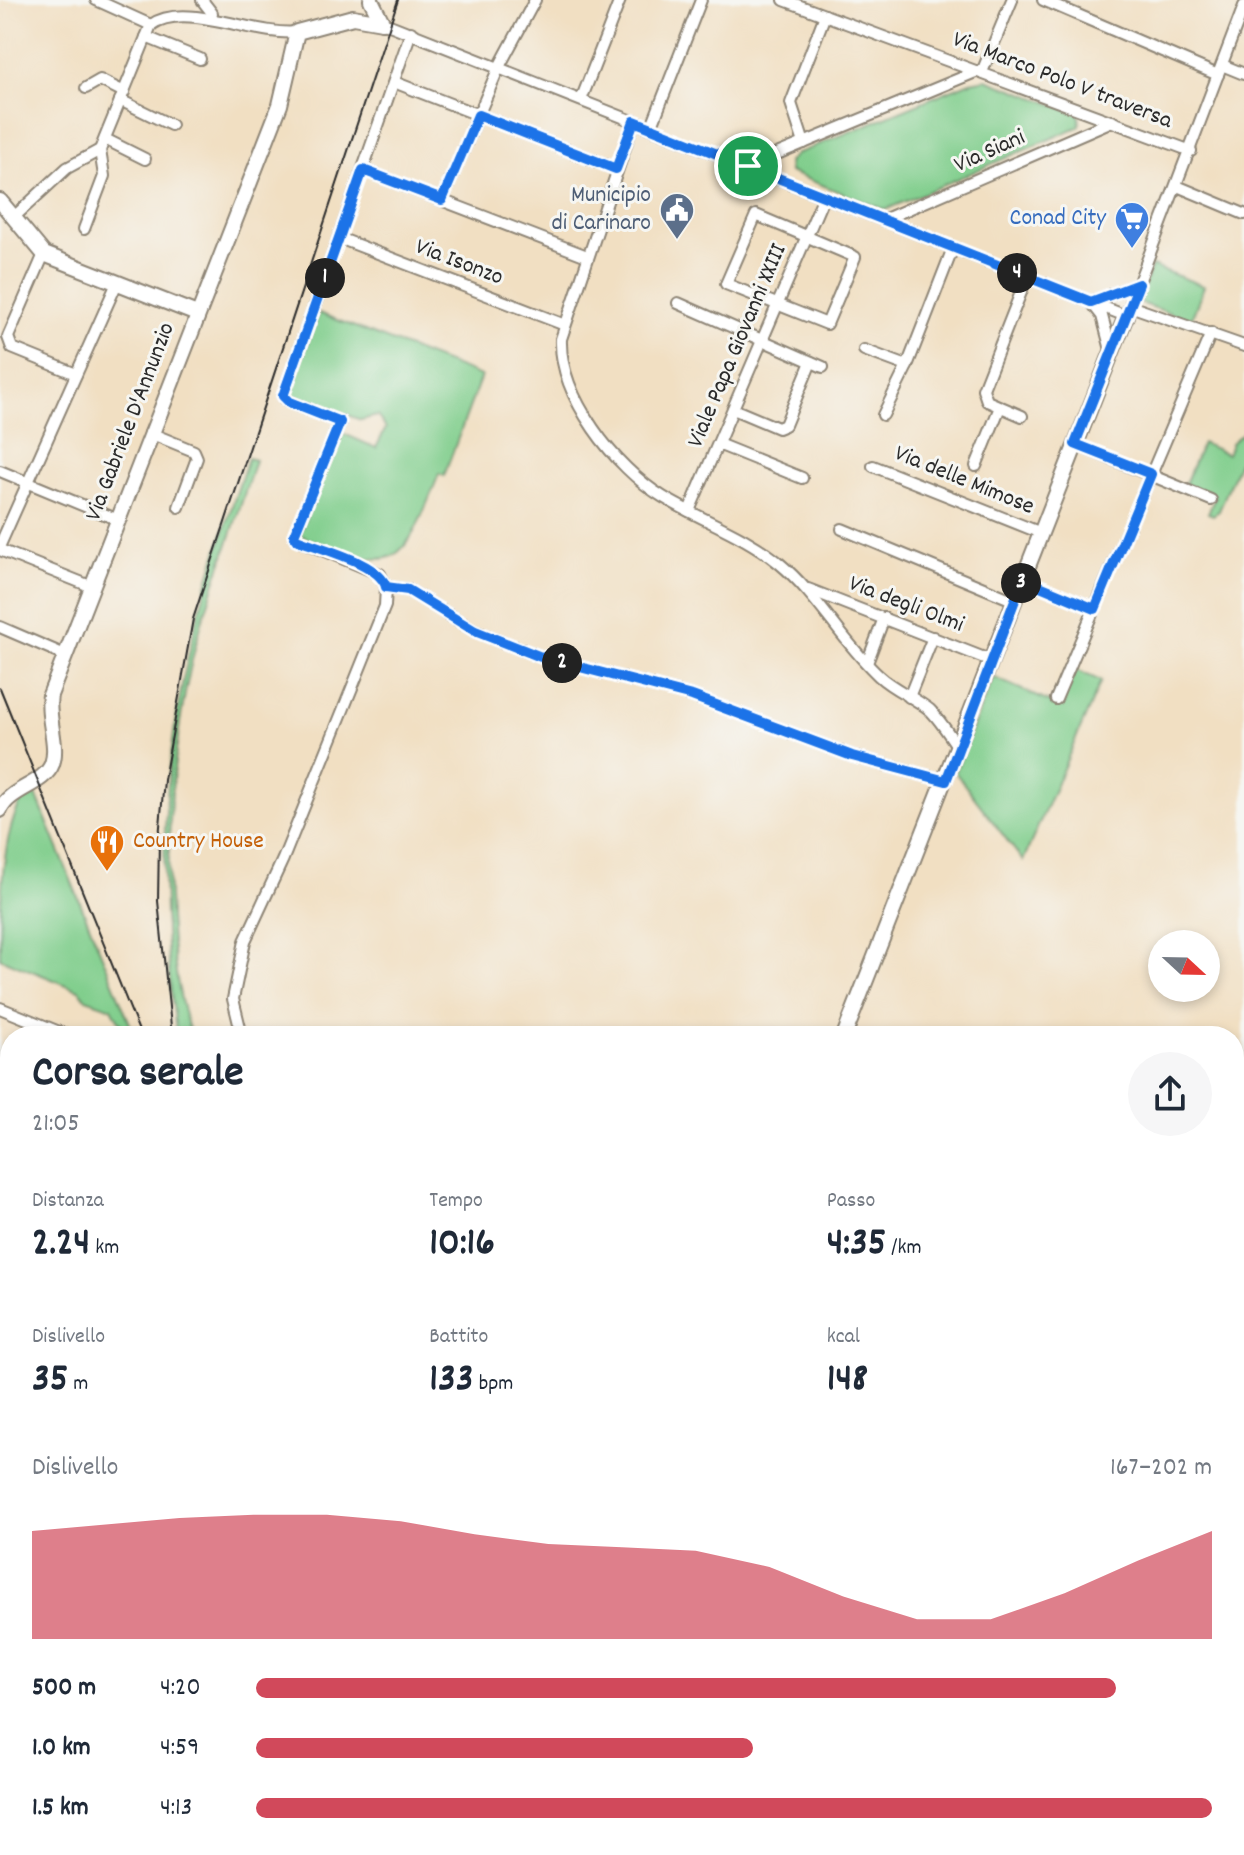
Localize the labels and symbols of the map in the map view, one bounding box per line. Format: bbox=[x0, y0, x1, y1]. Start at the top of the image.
street label: Via Marco Polo V traversa bbox=[947, 23, 1178, 139]
street label: Via Siani bbox=[949, 121, 1031, 183]
pin bbox=[714, 132, 782, 200]
place label: Municipio di Carinaro bbox=[552, 179, 651, 241]
public building icon: Municipio di Carinaro bbox=[658, 191, 696, 241]
supermarket icon: Conad City bbox=[1113, 200, 1151, 250]
place label: Conad City bbox=[1010, 202, 1107, 236]
street label: Via Isonzo bbox=[410, 231, 508, 295]
street label: Viale Papa Giovanni XXIII bbox=[680, 238, 797, 453]
pin: 4 bbox=[997, 253, 1037, 293]
pin: 1 bbox=[305, 258, 345, 298]
street label: Via Gabriele D'Annunzio bbox=[77, 318, 185, 526]
street label: Via delle Mimose bbox=[889, 437, 1039, 525]
pin: 3 bbox=[1001, 563, 1041, 603]
street label: Via degli Olmi bbox=[843, 567, 969, 643]
pin: 2 bbox=[542, 643, 582, 683]
restaurant icon: Country House bbox=[88, 823, 126, 873]
place label: Country House bbox=[133, 825, 264, 859]
north arrow bbox=[1148, 930, 1220, 1002]

